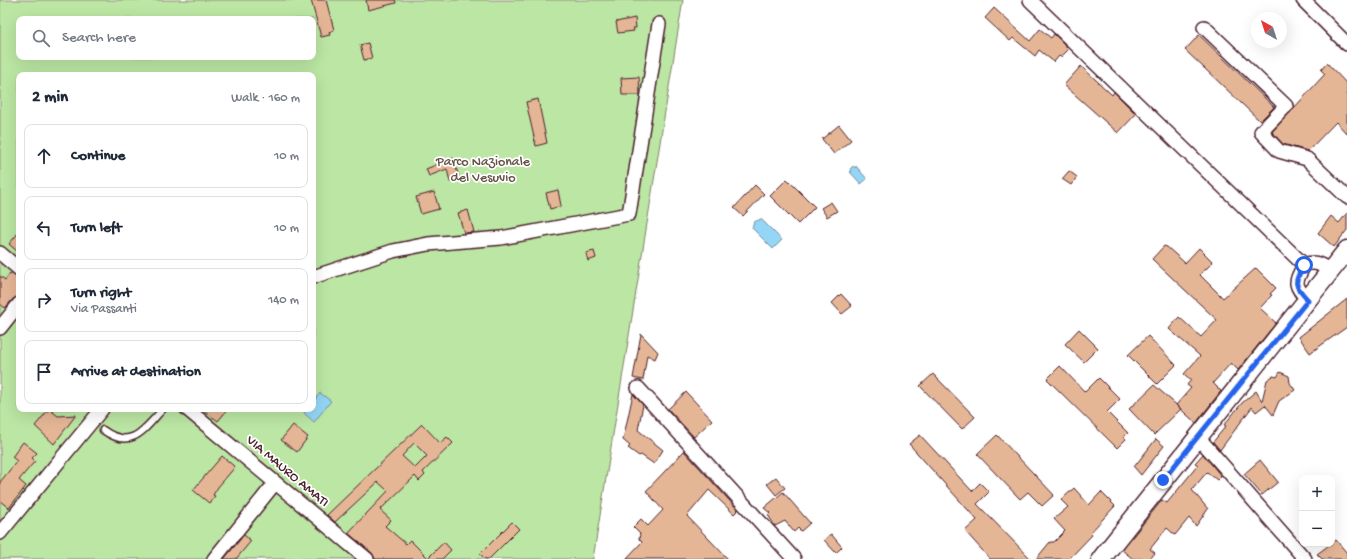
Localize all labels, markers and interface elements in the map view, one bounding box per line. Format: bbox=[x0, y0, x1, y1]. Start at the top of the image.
north arrow bbox=[1251, 12, 1287, 48]
search box bbox=[16, 16, 316, 60]
icon: search bbox=[30, 27, 52, 49]
text: Search here bbox=[62, 29, 136, 47]
text: 2 min bbox=[32, 88, 68, 108]
text: Walk · 160 m bbox=[231, 91, 300, 106]
icon: ahead bbox=[33, 145, 55, 167]
text: Continue bbox=[71, 147, 125, 165]
text: 10 m bbox=[274, 149, 299, 164]
park label: Parco Nazionale del Vesuvio bbox=[435, 154, 531, 187]
icon: left bbox=[33, 217, 55, 239]
text: Turn left bbox=[71, 219, 122, 237]
text: 10 m bbox=[274, 221, 299, 236]
route start bbox=[1295, 256, 1313, 274]
text: Turn right bbox=[71, 284, 131, 302]
icon: right bbox=[33, 289, 55, 311]
text: 140 m bbox=[268, 293, 299, 308]
text: Via Passanti bbox=[71, 302, 137, 317]
icon: arrive bbox=[33, 361, 55, 383]
text: Arrive at destination bbox=[71, 363, 201, 381]
street label: VIA MAURO AMATI bbox=[241, 432, 332, 512]
route end bbox=[1154, 471, 1172, 489]
map controls bbox=[1299, 475, 1335, 547]
button: + bbox=[1299, 475, 1335, 511]
button: − bbox=[1299, 511, 1335, 547]

